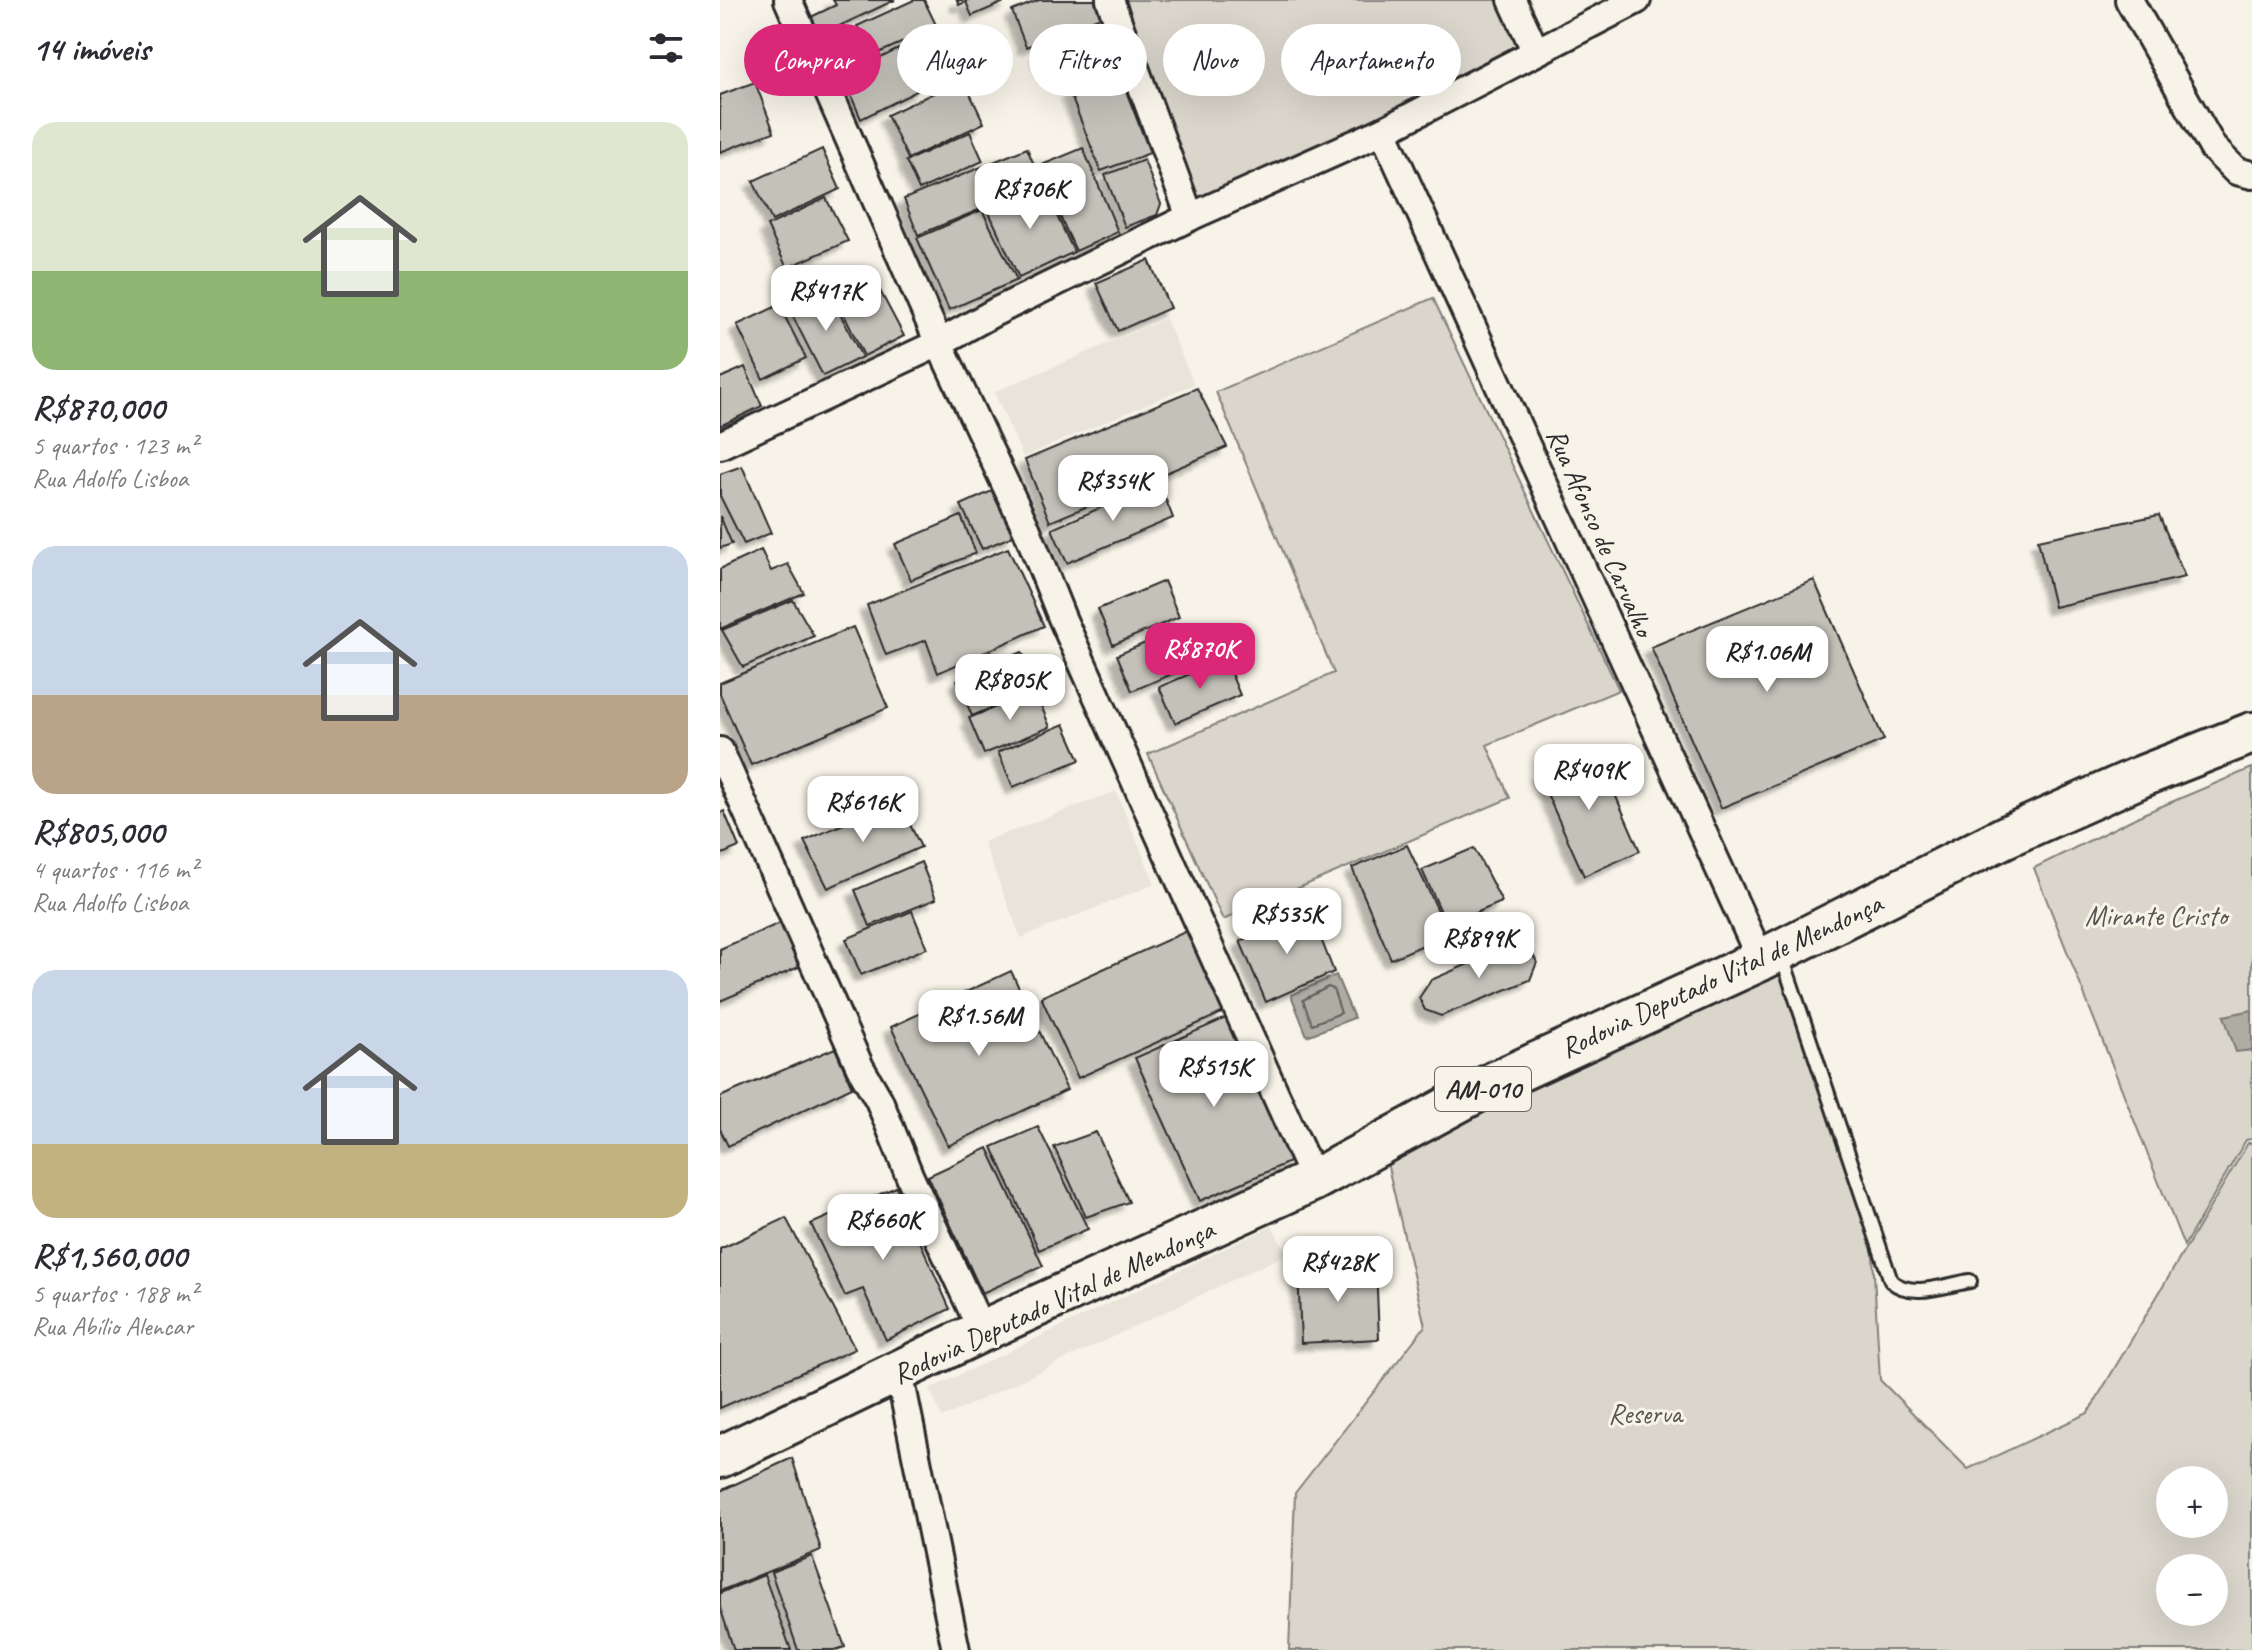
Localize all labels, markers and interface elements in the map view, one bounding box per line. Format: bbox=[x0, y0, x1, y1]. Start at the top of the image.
chip: Comprar bbox=[744, 24, 881, 96]
chip: Alugar bbox=[897, 24, 1013, 96]
chip: Filtros bbox=[1029, 24, 1147, 96]
chip: Novo bbox=[1163, 24, 1265, 96]
chip: Apartamento bbox=[1281, 24, 1461, 96]
icon: filters bbox=[644, 26, 688, 70]
text: 14 imóveis bbox=[32, 27, 150, 70]
pin: R$706K bbox=[965, 163, 1095, 231]
text: R$706K bbox=[993, 172, 1067, 205]
icon: home bbox=[288, 174, 432, 318]
pin: R$417K bbox=[761, 265, 891, 333]
text: R$417K bbox=[789, 274, 863, 307]
text: R$870,000 bbox=[32, 386, 164, 429]
street label: Rua Afonso de Carvalho bbox=[1539, 423, 1663, 644]
text: 5 quartos · 123 m² bbox=[32, 429, 197, 462]
pin: R$354K bbox=[1048, 455, 1178, 523]
text: Rua Adolfo Lisboa bbox=[32, 462, 188, 495]
text: R$354K bbox=[1076, 464, 1150, 497]
icon: home bbox=[288, 598, 432, 742]
pin: R$870K bbox=[1135, 623, 1265, 691]
pin: R$1.06M bbox=[1693, 626, 1841, 694]
text: R$870K bbox=[1163, 632, 1237, 665]
text: R$1.06M bbox=[1724, 635, 1810, 668]
pin: R$805K bbox=[945, 654, 1075, 722]
text: R$805K bbox=[973, 663, 1047, 696]
pin: R$409K bbox=[1524, 744, 1654, 812]
text: R$409K bbox=[1552, 753, 1626, 786]
pin: R$616K bbox=[798, 776, 928, 844]
text: R$616K bbox=[825, 785, 901, 818]
text: R$805,000 bbox=[32, 810, 164, 853]
text: 4 quartos · 116 m² bbox=[32, 853, 197, 886]
street label: Rodovia Deputado Vital de Mendonça bbox=[1555, 885, 1889, 1065]
text: Rua Adolfo Lisboa bbox=[32, 886, 188, 919]
pin: R$535K bbox=[1222, 888, 1352, 956]
text: R$535K bbox=[1250, 897, 1324, 930]
park label: Mirante Cristo bbox=[2085, 898, 2230, 933]
pin: R$899K bbox=[1414, 912, 1544, 980]
text: R$899K bbox=[1442, 921, 1516, 954]
pin: R$1.56M bbox=[905, 990, 1053, 1058]
text: R$1.56M bbox=[936, 999, 1022, 1032]
icon: home bbox=[288, 1022, 432, 1166]
pin: R$515K bbox=[1149, 1041, 1279, 1109]
text: R$515K bbox=[1177, 1050, 1251, 1083]
road number: AM-010 bbox=[1435, 1067, 1531, 1111]
pin: R$660K bbox=[818, 1194, 948, 1262]
text: R$660K bbox=[845, 1203, 921, 1236]
street label: Rodovia Deputado Vital de Mendonça bbox=[887, 1211, 1221, 1391]
text: R$1,560,000 bbox=[32, 1234, 187, 1277]
pin: R$428K bbox=[1273, 1236, 1403, 1304]
text: R$428K bbox=[1301, 1245, 1375, 1278]
text: 5 quartos · 188 m² bbox=[32, 1277, 197, 1310]
text: Rua Abílio Alencar bbox=[32, 1310, 193, 1343]
park label: Reserva bbox=[1608, 1396, 1684, 1431]
map controls bbox=[2156, 1466, 2228, 1626]
button: + bbox=[2156, 1466, 2228, 1538]
button: − bbox=[2156, 1554, 2228, 1626]

